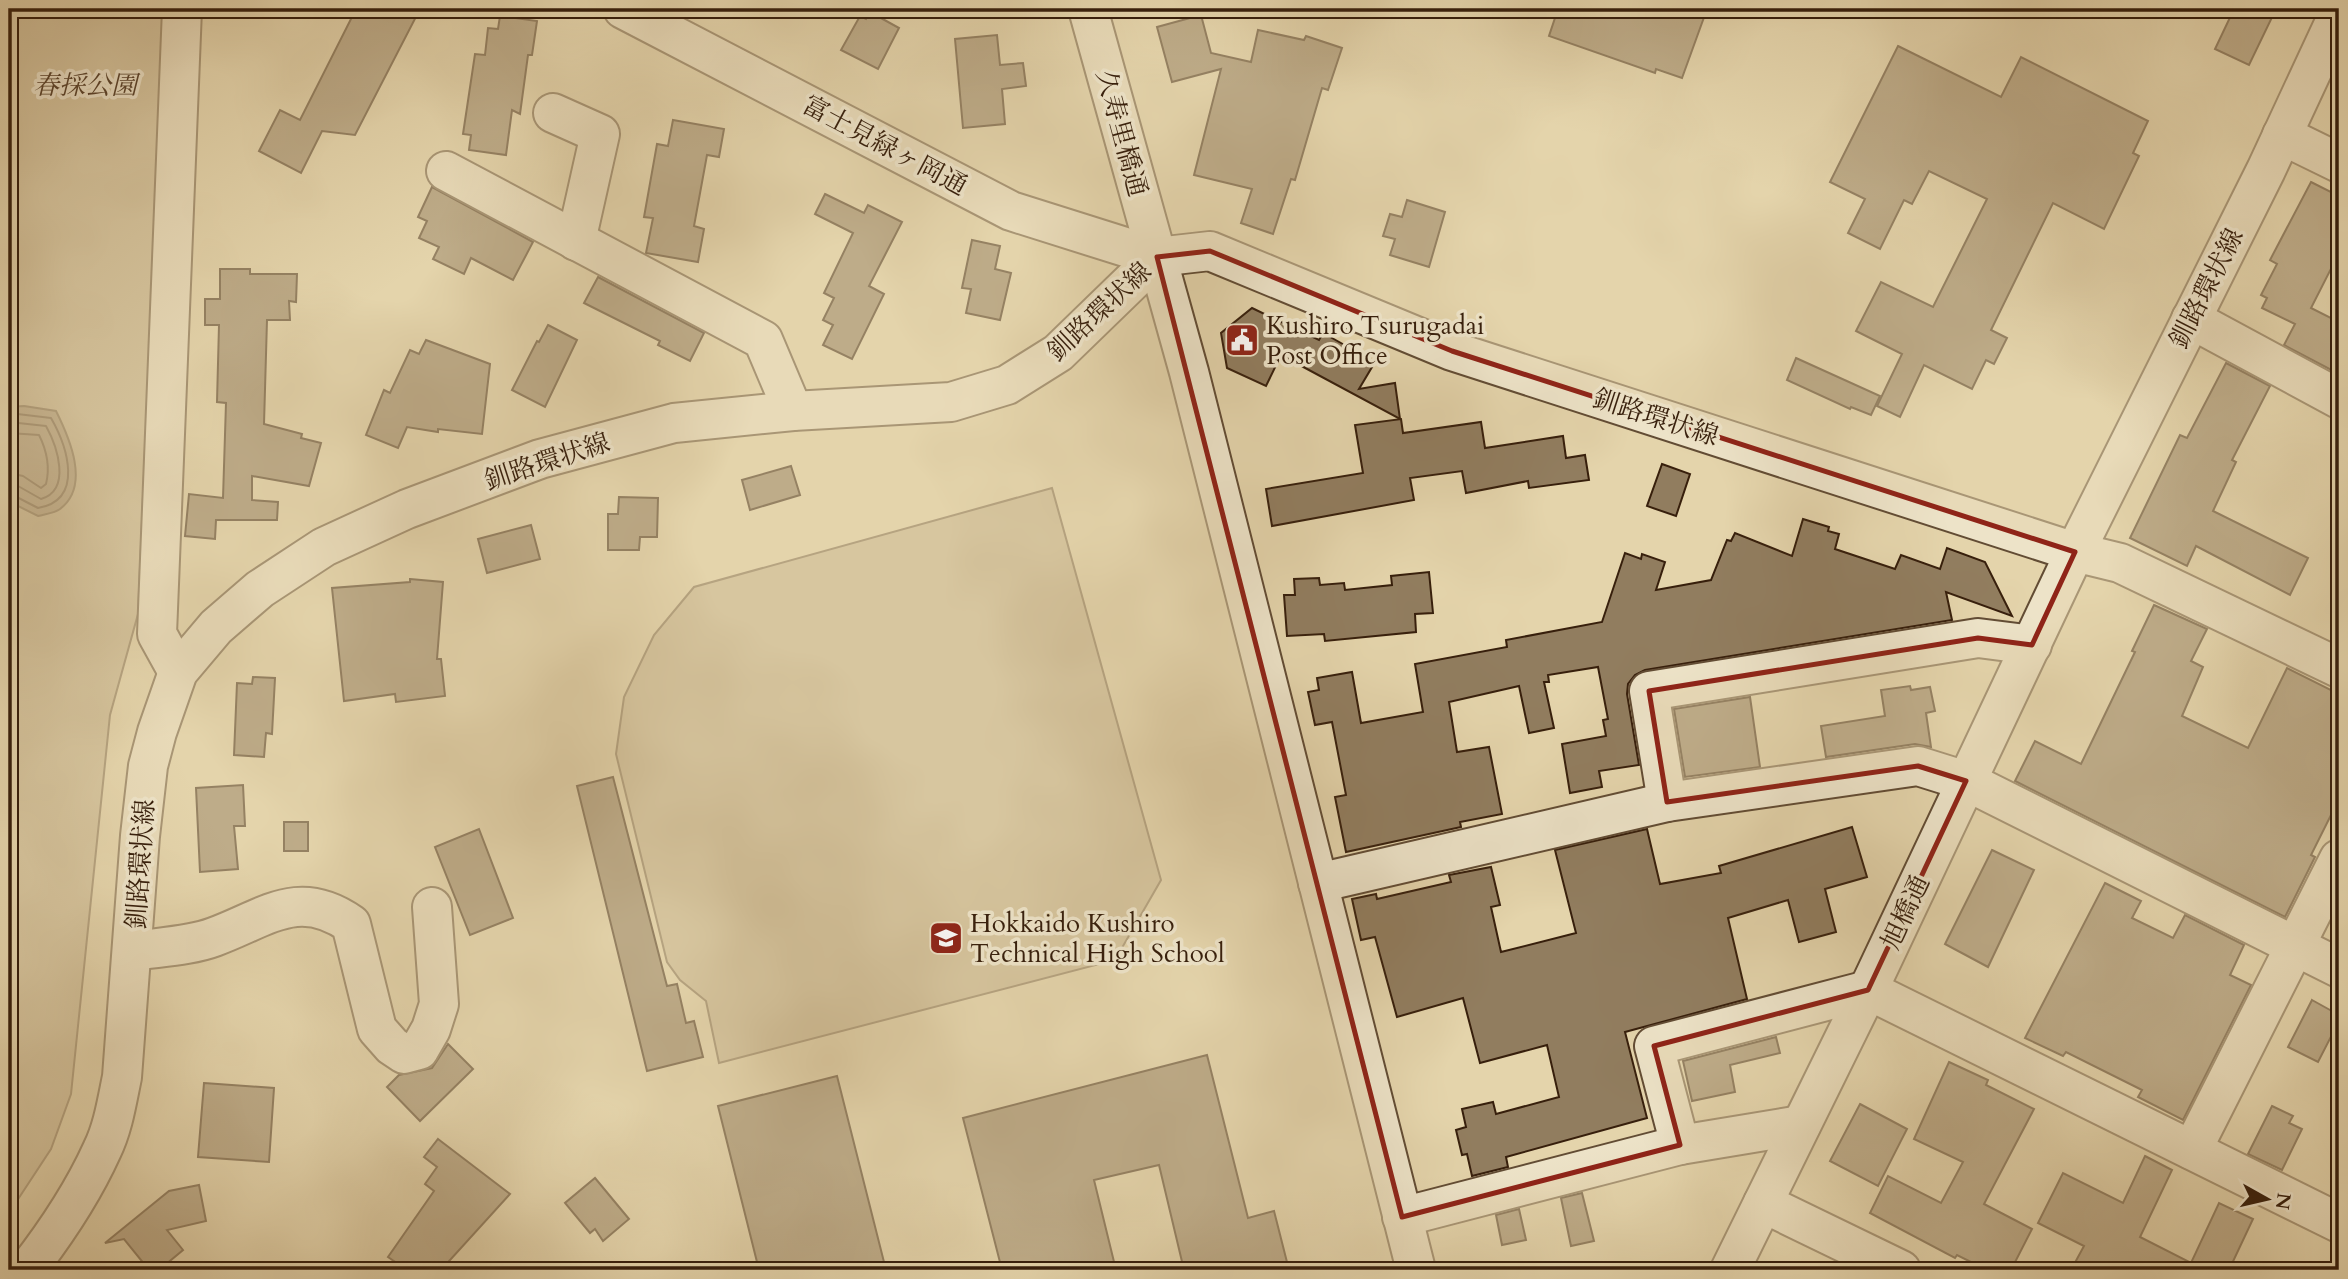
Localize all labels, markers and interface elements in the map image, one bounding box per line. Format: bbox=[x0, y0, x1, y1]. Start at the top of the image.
street label: 久寿里橋通 bbox=[1088, 66, 1155, 200]
park label: 春採公園 bbox=[33, 68, 141, 103]
street label: 富士見緑ヶ岡通 bbox=[796, 87, 973, 204]
street label: 釧路環状線 bbox=[2161, 222, 2252, 354]
street label: 釧路環状線 bbox=[1040, 254, 1159, 368]
place label: Kushiro Tsurugadai Post Office bbox=[1266, 308, 1484, 373]
public building icon: Kushiro Tsurugadai Post Office bbox=[1223, 321, 1261, 359]
street label: 釧路環状線 bbox=[1589, 381, 1723, 454]
street label: 釧路環状線 bbox=[480, 425, 614, 498]
street label: 釧路環状線 bbox=[119, 798, 162, 930]
street label: 旭橋通 bbox=[1873, 869, 1938, 955]
place label: Hokkaido Kushiro Technical High School bbox=[970, 906, 1225, 971]
school or university icon: Hokkaido Kushiro Technical High School bbox=[927, 919, 965, 957]
north arrow bbox=[2232, 1164, 2302, 1234]
text: N bbox=[2269, 1191, 2297, 1212]

